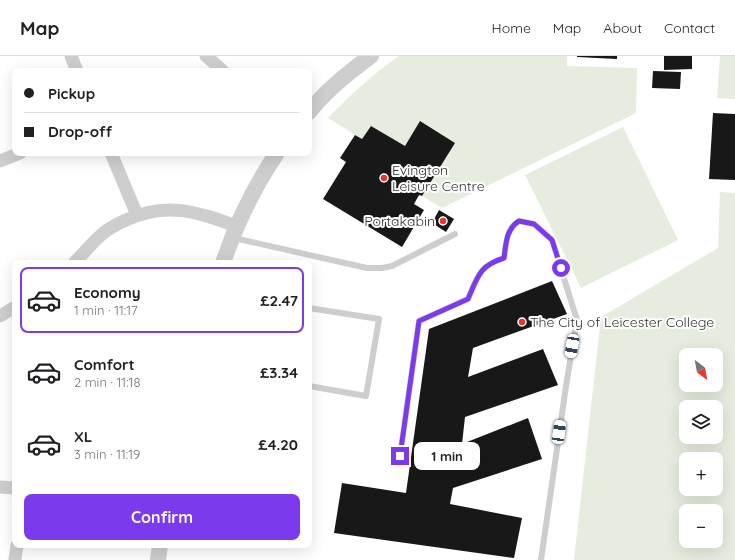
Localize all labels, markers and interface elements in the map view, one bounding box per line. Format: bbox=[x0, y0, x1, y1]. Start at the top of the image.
text: Map bbox=[20, 16, 59, 40]
text: Home bbox=[492, 19, 531, 37]
text: Map bbox=[553, 19, 581, 37]
text: About bbox=[603, 19, 642, 37]
text: Contact bbox=[664, 19, 715, 37]
text: Pickup bbox=[48, 84, 95, 103]
text: Drop-off bbox=[48, 122, 112, 141]
place label: Evington Leisure Centre bbox=[392, 161, 485, 195]
marker: Evington Leisure Centre bbox=[379, 173, 389, 183]
place label: Portakabin bbox=[364, 212, 435, 230]
marker: Portakabin bbox=[438, 216, 448, 226]
route start bbox=[552, 259, 570, 277]
icon: car bbox=[26, 282, 62, 318]
text: Economy bbox=[74, 283, 141, 302]
text: £2.47 bbox=[260, 291, 298, 310]
text: 1 min · 11:17 bbox=[74, 302, 138, 318]
place label: The City of Leicester College bbox=[530, 313, 714, 331]
marker: The City of Leicester College bbox=[517, 317, 527, 327]
car bbox=[564, 333, 580, 359]
north arrow bbox=[679, 348, 723, 392]
map controls bbox=[679, 348, 723, 548]
icon: car bbox=[26, 354, 62, 390]
text: Comfort bbox=[74, 355, 135, 374]
text: £3.34 bbox=[260, 363, 298, 382]
text: 2 min · 11:18 bbox=[74, 374, 140, 390]
button: layers bbox=[679, 400, 723, 444]
car bbox=[551, 419, 567, 445]
icon: car bbox=[26, 426, 62, 462]
text: XL bbox=[74, 427, 92, 446]
text: £4.20 bbox=[258, 435, 298, 454]
callout: 1 min bbox=[414, 442, 480, 470]
text: 3 min · 11:19 bbox=[74, 446, 140, 462]
route end bbox=[391, 447, 409, 465]
text: 1 min bbox=[431, 448, 463, 464]
button: + bbox=[679, 452, 723, 496]
button: Confirm bbox=[24, 494, 300, 540]
button: − bbox=[679, 504, 723, 548]

